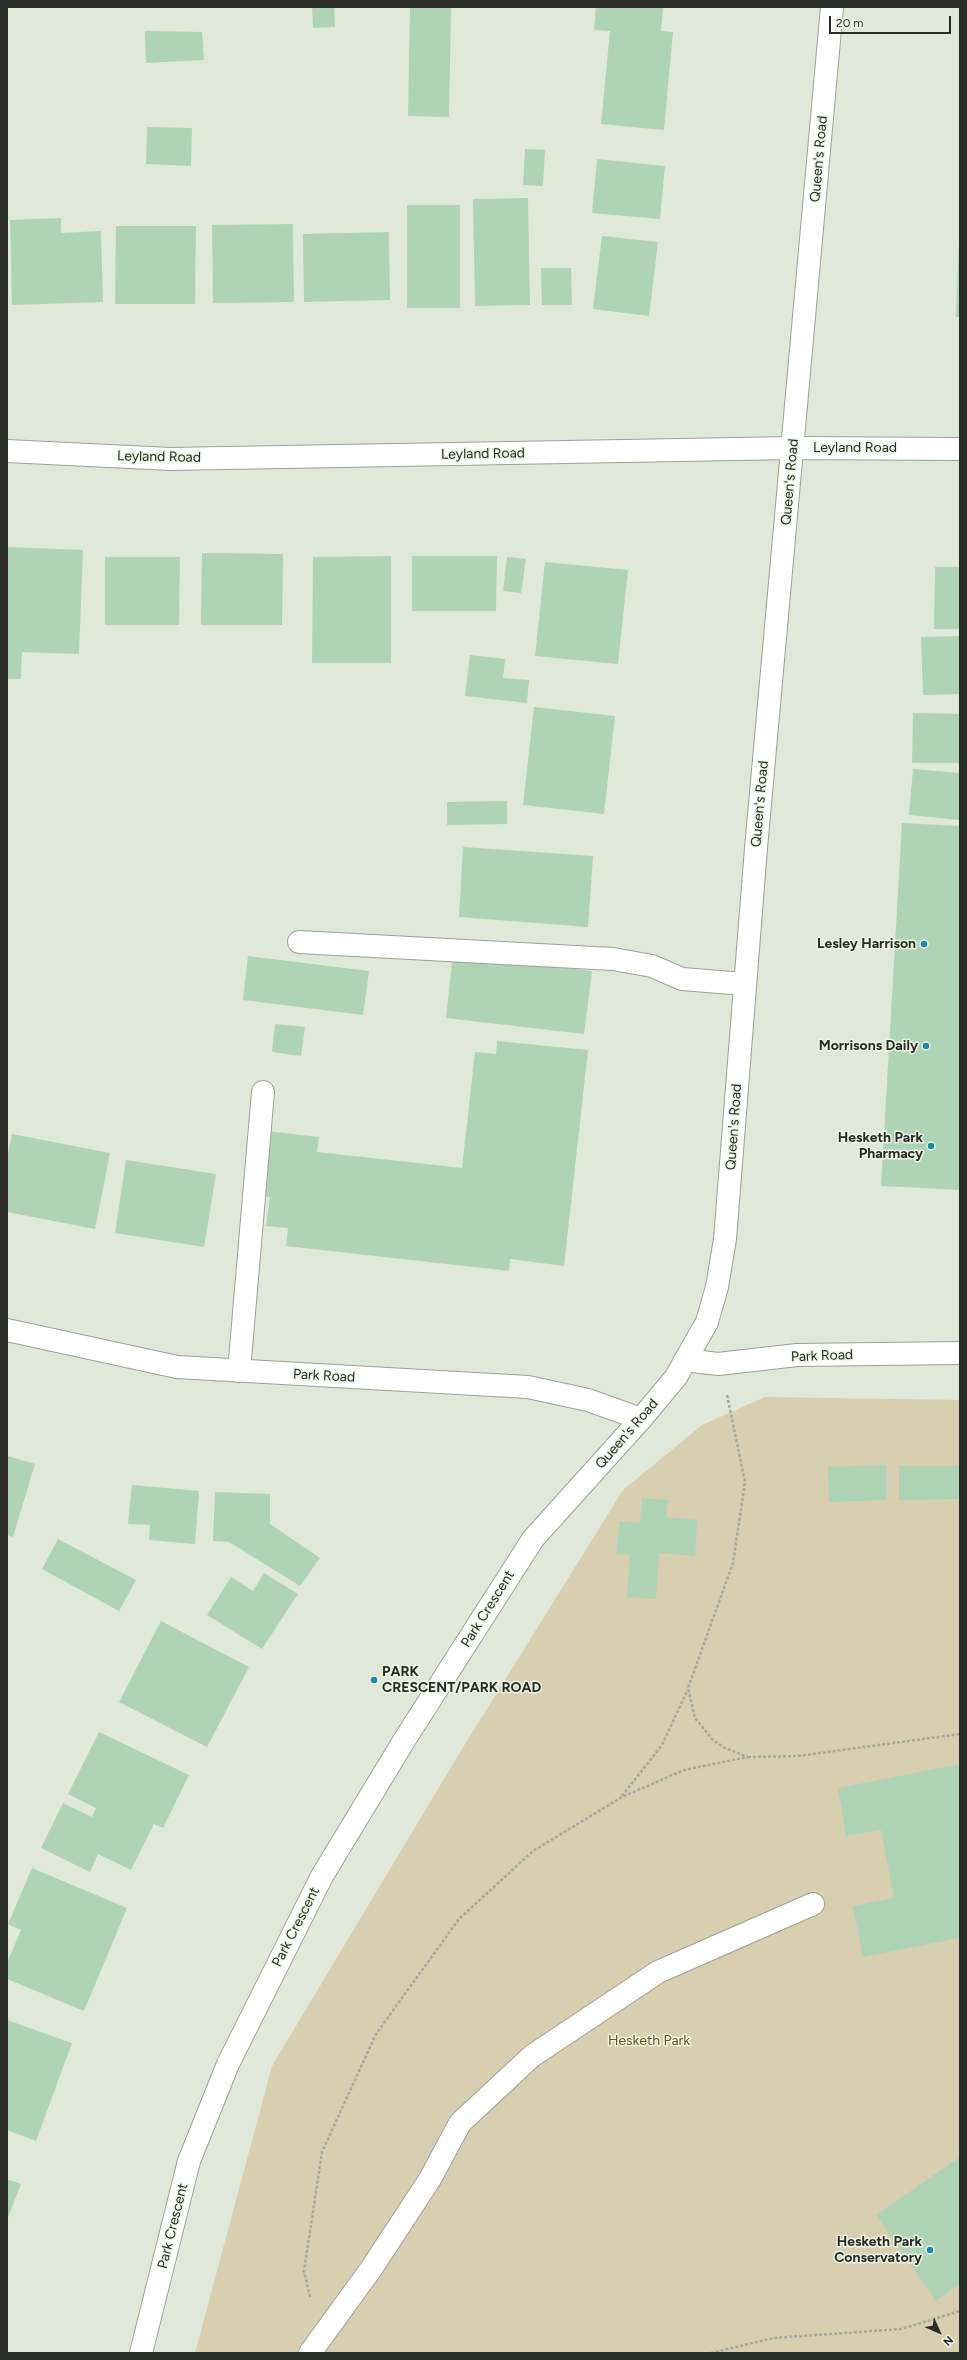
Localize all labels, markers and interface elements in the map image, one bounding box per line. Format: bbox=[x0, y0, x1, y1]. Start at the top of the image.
scale bar bbox=[831, 8, 953, 34]
text: 20 m bbox=[836, 16, 864, 30]
street label: Queen's Road bbox=[807, 115, 831, 203]
street label: Queen's Road bbox=[778, 438, 802, 526]
street label: Leyland Road bbox=[813, 440, 897, 456]
street label: Leyland Road bbox=[441, 445, 525, 463]
street label: Leyland Road bbox=[117, 448, 201, 466]
street label: Queen's Road bbox=[748, 760, 772, 848]
place label: Lesley Harrison bbox=[817, 936, 916, 952]
marker: Lesley Harrison bbox=[919, 939, 929, 949]
place label: Morrisons Daily bbox=[819, 1038, 918, 1054]
marker: Morrisons Daily bbox=[921, 1041, 931, 1051]
street label: Queen's Road bbox=[723, 1083, 745, 1171]
place label: Hesketh Park Pharmacy bbox=[838, 1130, 923, 1162]
marker: Hesketh Park Pharmacy bbox=[926, 1141, 936, 1151]
street label: Park Road bbox=[791, 1347, 853, 1365]
street label: Park Road bbox=[292, 1366, 356, 1386]
street label: Queen's Road bbox=[592, 1396, 662, 1472]
street label: Park Crescent bbox=[458, 1567, 518, 1651]
place label: PARK CRESCENT/PARK ROAD bbox=[382, 1664, 541, 1696]
marker: PARK CRESCENT/PARK ROAD bbox=[369, 1675, 379, 1685]
street label: Park Crescent bbox=[269, 1884, 323, 1970]
park label: Hesketh Park bbox=[608, 2033, 690, 2049]
street label: Park Crescent bbox=[154, 2182, 192, 2270]
place label: Hesketh Park Conservatory bbox=[834, 2234, 922, 2266]
marker: Hesketh Park Conservatory bbox=[925, 2245, 935, 2255]
north arrow bbox=[919, 2312, 959, 2352]
text: N bbox=[940, 2333, 955, 2348]

